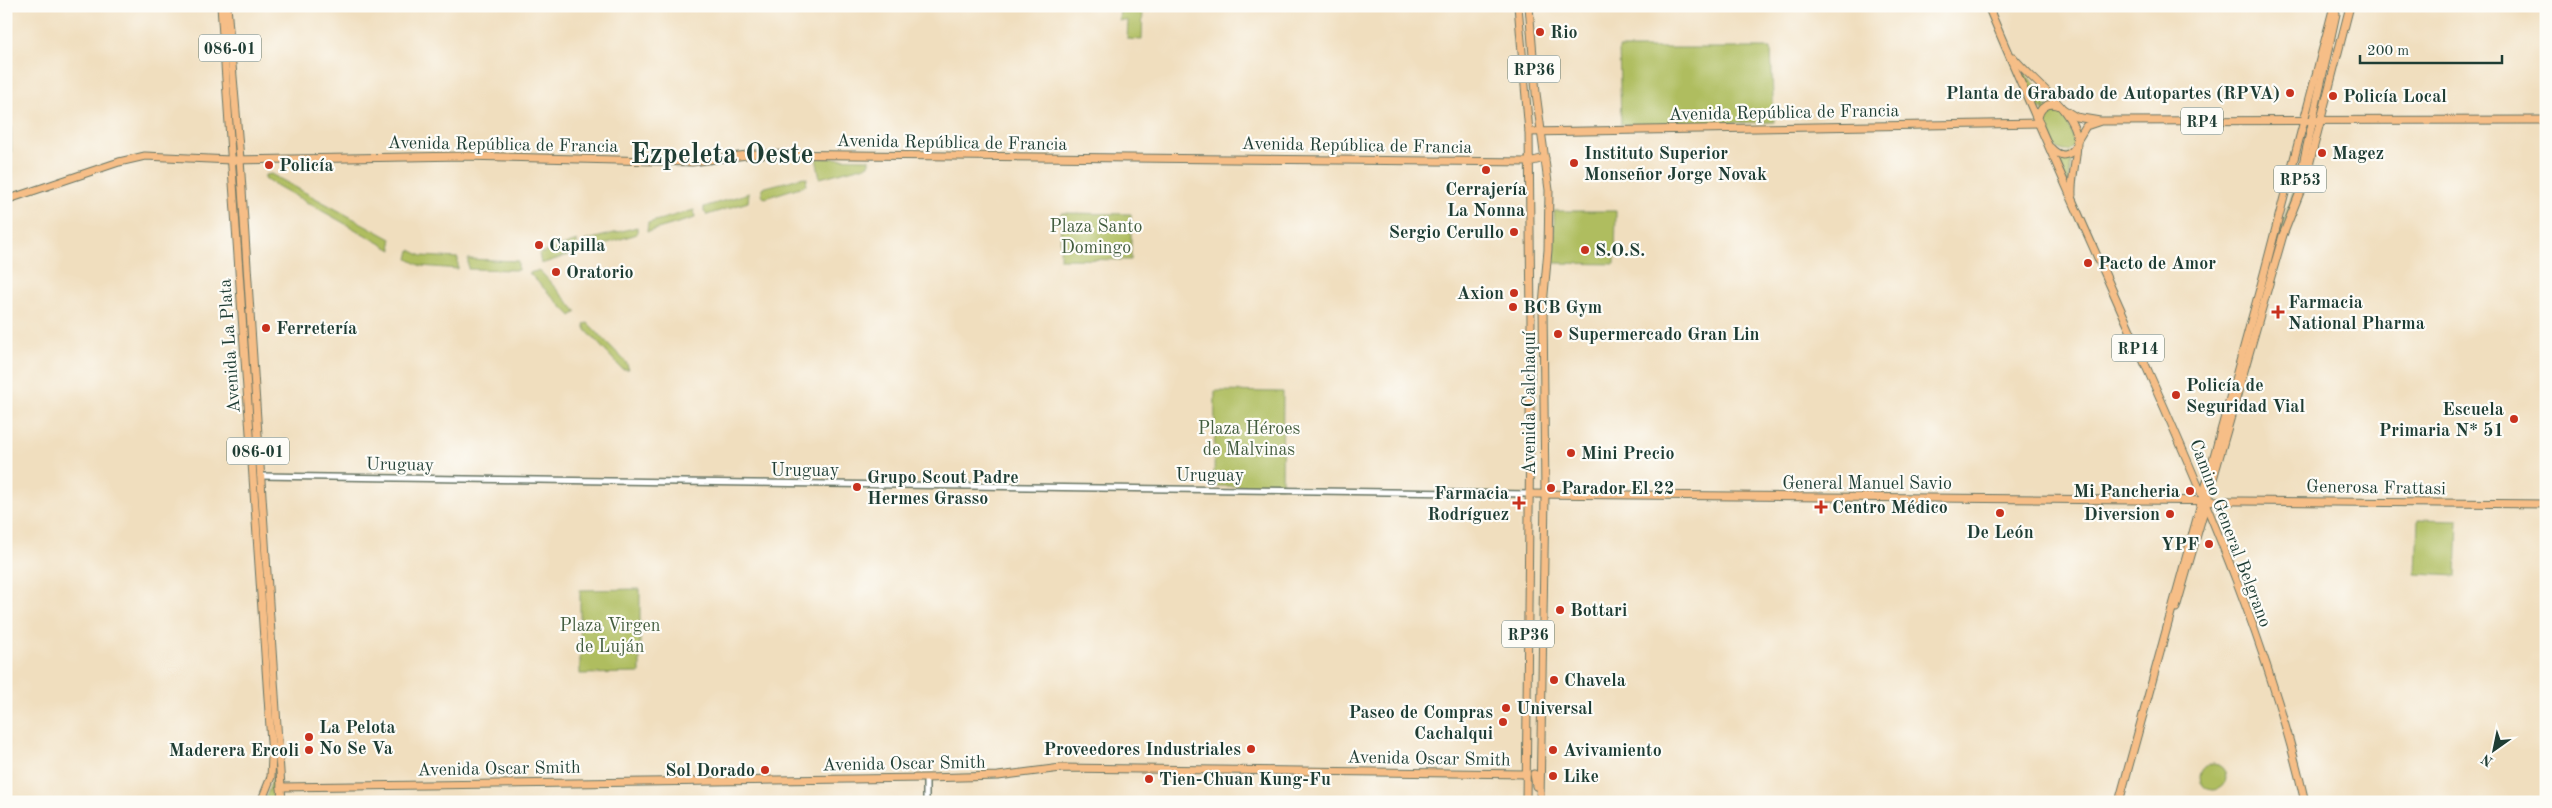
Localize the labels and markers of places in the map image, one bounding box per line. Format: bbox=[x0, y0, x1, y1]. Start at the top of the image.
place label: Rio bbox=[1550, 24, 1578, 42]
marker: Rio bbox=[1534, 26, 1546, 38]
place label: Planta de Grabado de Autopartes (RPVA) bbox=[1946, 85, 2280, 103]
marker: Planta de Grabado de Autopartes (RPVA) bbox=[2284, 87, 2296, 99]
place label: Policía Local bbox=[2343, 88, 2447, 106]
marker: Policía Local bbox=[2327, 90, 2339, 102]
place label: Instituto Superior Monseñor Jorge Novak bbox=[1584, 145, 1767, 184]
place label: Magez bbox=[2332, 145, 2384, 163]
marker: Magez bbox=[2316, 147, 2328, 159]
place label: Policía bbox=[279, 157, 334, 175]
marker: Instituto Superior Monseñor Jorge Novak bbox=[1568, 157, 1580, 169]
marker: Policía bbox=[263, 159, 275, 171]
marker: Cerrajería La Nonna bbox=[1480, 164, 1492, 176]
place label: Cerrajería La Nonna bbox=[1445, 181, 1527, 220]
place label: Sergio Cerullo bbox=[1389, 224, 1504, 242]
marker: Sergio Cerullo bbox=[1508, 226, 1520, 238]
place label: Capilla bbox=[549, 237, 605, 255]
marker: Capilla bbox=[533, 239, 545, 251]
place label: S.O.S. bbox=[1595, 242, 1645, 260]
marker: S.O.S. bbox=[1579, 244, 1591, 256]
place label: Pacto de Amor bbox=[2098, 255, 2216, 273]
marker: Pacto de Amor bbox=[2082, 257, 2094, 269]
place label: Oratorio bbox=[566, 264, 634, 282]
marker: Oratorio bbox=[550, 266, 562, 278]
place label: Axion bbox=[1457, 285, 1504, 303]
marker: Axion bbox=[1508, 287, 1520, 299]
place label: Farmacia National Pharma bbox=[2288, 294, 2425, 333]
place label: BCB Gym bbox=[1523, 299, 1602, 317]
marker: BCB Gym bbox=[1507, 301, 1519, 313]
marker: Farmacia National Pharma bbox=[2272, 306, 2284, 318]
place label: Ferretería bbox=[276, 320, 357, 338]
marker: Ferretería bbox=[260, 322, 272, 334]
place label: Supermercado Gran Lin bbox=[1568, 326, 1760, 344]
marker: Supermercado Gran Lin bbox=[1552, 328, 1564, 340]
place label: Policía de Seguridad Vial bbox=[2186, 377, 2305, 416]
marker: Policía de Seguridad Vial bbox=[2170, 389, 2182, 401]
place label: Escuela Primaria N* 51 bbox=[2379, 401, 2504, 440]
marker: Escuela Primaria N* 51 bbox=[2508, 413, 2520, 425]
place label: Mini Precio bbox=[1581, 445, 1675, 463]
marker: Mini Precio bbox=[1565, 447, 1577, 459]
place label: Grupo Scout Padre Hermes Grasso bbox=[867, 469, 1019, 508]
place label: Parador El 22 bbox=[1561, 480, 1674, 498]
marker: Grupo Scout Padre Hermes Grasso bbox=[851, 481, 863, 493]
marker: Parador El 22 bbox=[1545, 482, 1557, 494]
place label: Mi Pancheria bbox=[2073, 483, 2180, 501]
place label: Farmacia Rodríguez bbox=[1427, 485, 1509, 524]
marker: Mi Pancheria bbox=[2184, 485, 2196, 497]
marker: Farmacia Rodríguez bbox=[1513, 497, 1525, 509]
place label: Centro Médico bbox=[1832, 499, 1948, 517]
marker: Centro Médico bbox=[1814, 500, 1828, 514]
place label: Diversion bbox=[2084, 506, 2160, 524]
marker: De León bbox=[1994, 507, 2006, 519]
marker: Diversion bbox=[2164, 508, 2176, 520]
place label: De León bbox=[1966, 524, 2034, 542]
place label: YPF bbox=[2161, 536, 2199, 554]
marker: YPF bbox=[2203, 538, 2215, 550]
place label: Bottari bbox=[1570, 602, 1627, 620]
marker: Bottari bbox=[1554, 604, 1566, 616]
place label: Chavela bbox=[1564, 672, 1626, 690]
marker: Chavela bbox=[1548, 674, 1560, 686]
place label: Universal bbox=[1516, 700, 1593, 718]
marker: Universal bbox=[1500, 702, 1512, 714]
place label: Paseo de Compras Cachalqui bbox=[1349, 704, 1493, 743]
marker: Paseo de Compras Cachalqui bbox=[1497, 716, 1509, 728]
place label: La Pelota No Se Va bbox=[319, 719, 396, 758]
marker: La Pelota No Se Va bbox=[303, 731, 315, 743]
place label: Proveedores Industriales bbox=[1043, 741, 1241, 759]
place label: Maderera Ercoli bbox=[169, 742, 299, 760]
place label: Avivamiento bbox=[1563, 742, 1662, 760]
marker: Proveedores Industriales bbox=[1245, 743, 1257, 755]
marker: Maderera Ercoli bbox=[303, 744, 315, 756]
marker: Avivamiento bbox=[1547, 744, 1559, 756]
place label: Sol Dorado bbox=[665, 762, 755, 780]
marker: Sol Dorado bbox=[759, 764, 771, 776]
place label: Like bbox=[1563, 768, 1599, 786]
marker: Like bbox=[1547, 770, 1559, 782]
place label: Tien-Chuan Kung-Fu bbox=[1159, 771, 1331, 789]
marker: Tien-Chuan Kung-Fu bbox=[1143, 773, 1155, 785]

